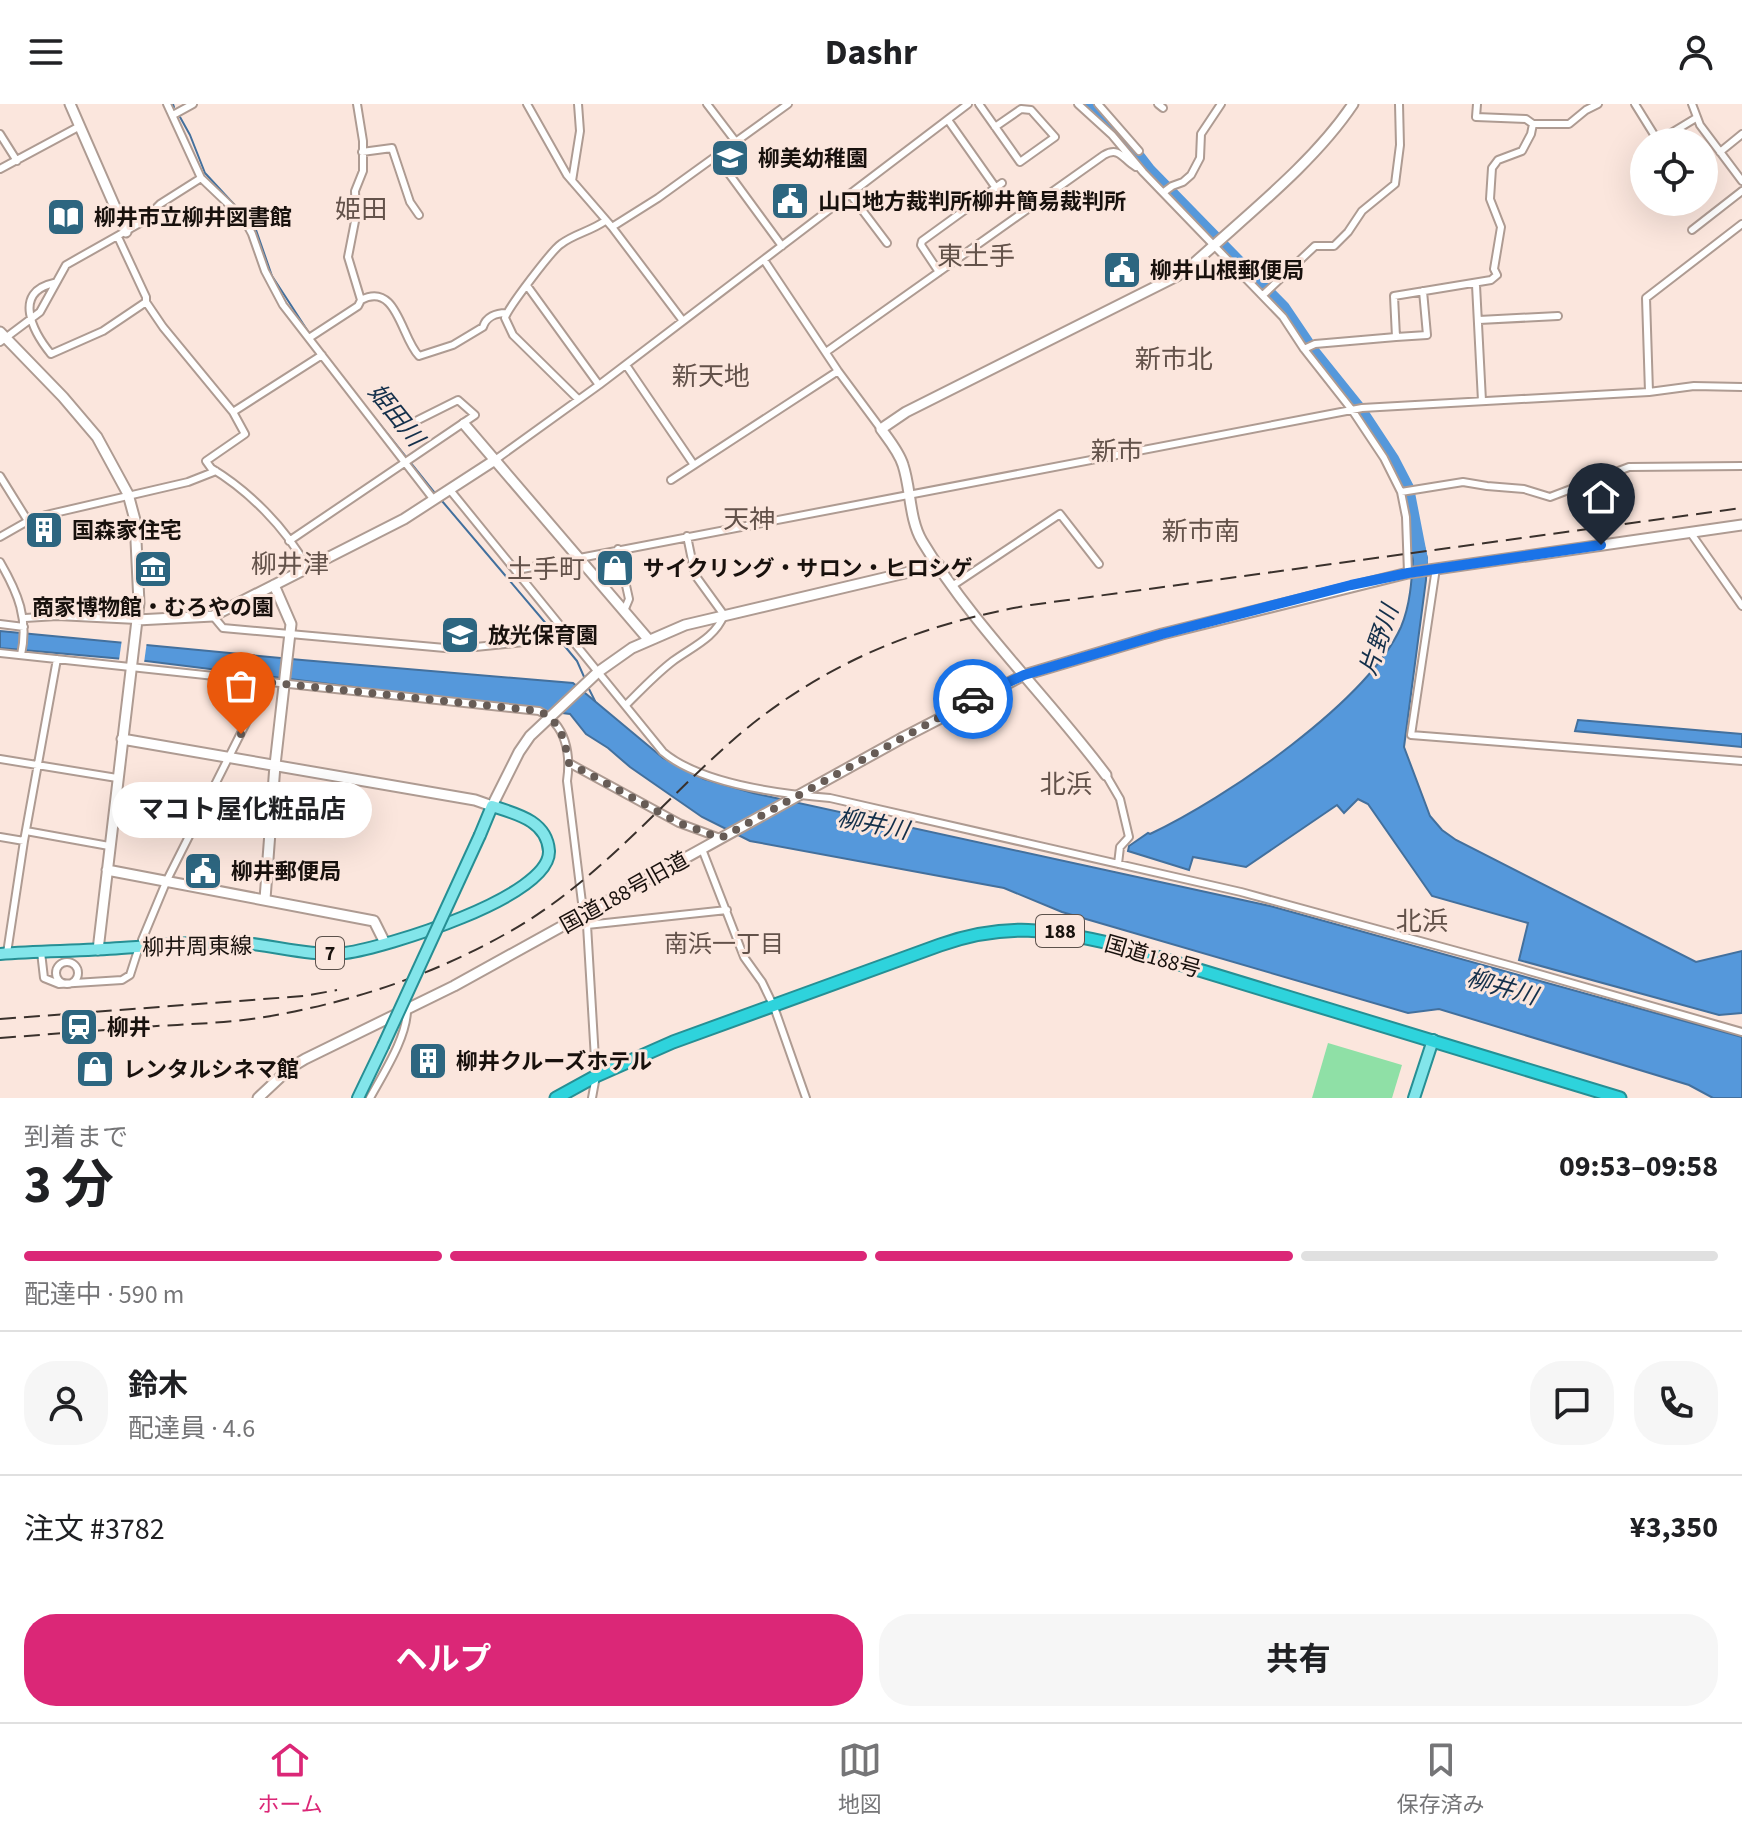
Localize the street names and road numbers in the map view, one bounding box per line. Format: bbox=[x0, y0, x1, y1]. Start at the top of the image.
street label: 国道188号旧道 bbox=[554, 844, 695, 941]
road number: 188 bbox=[1036, 915, 1084, 947]
street label: 国道188号 bbox=[1101, 928, 1205, 986]
street label: 柳井周東線 bbox=[142, 930, 252, 964]
road number: 7 bbox=[316, 937, 344, 969]

